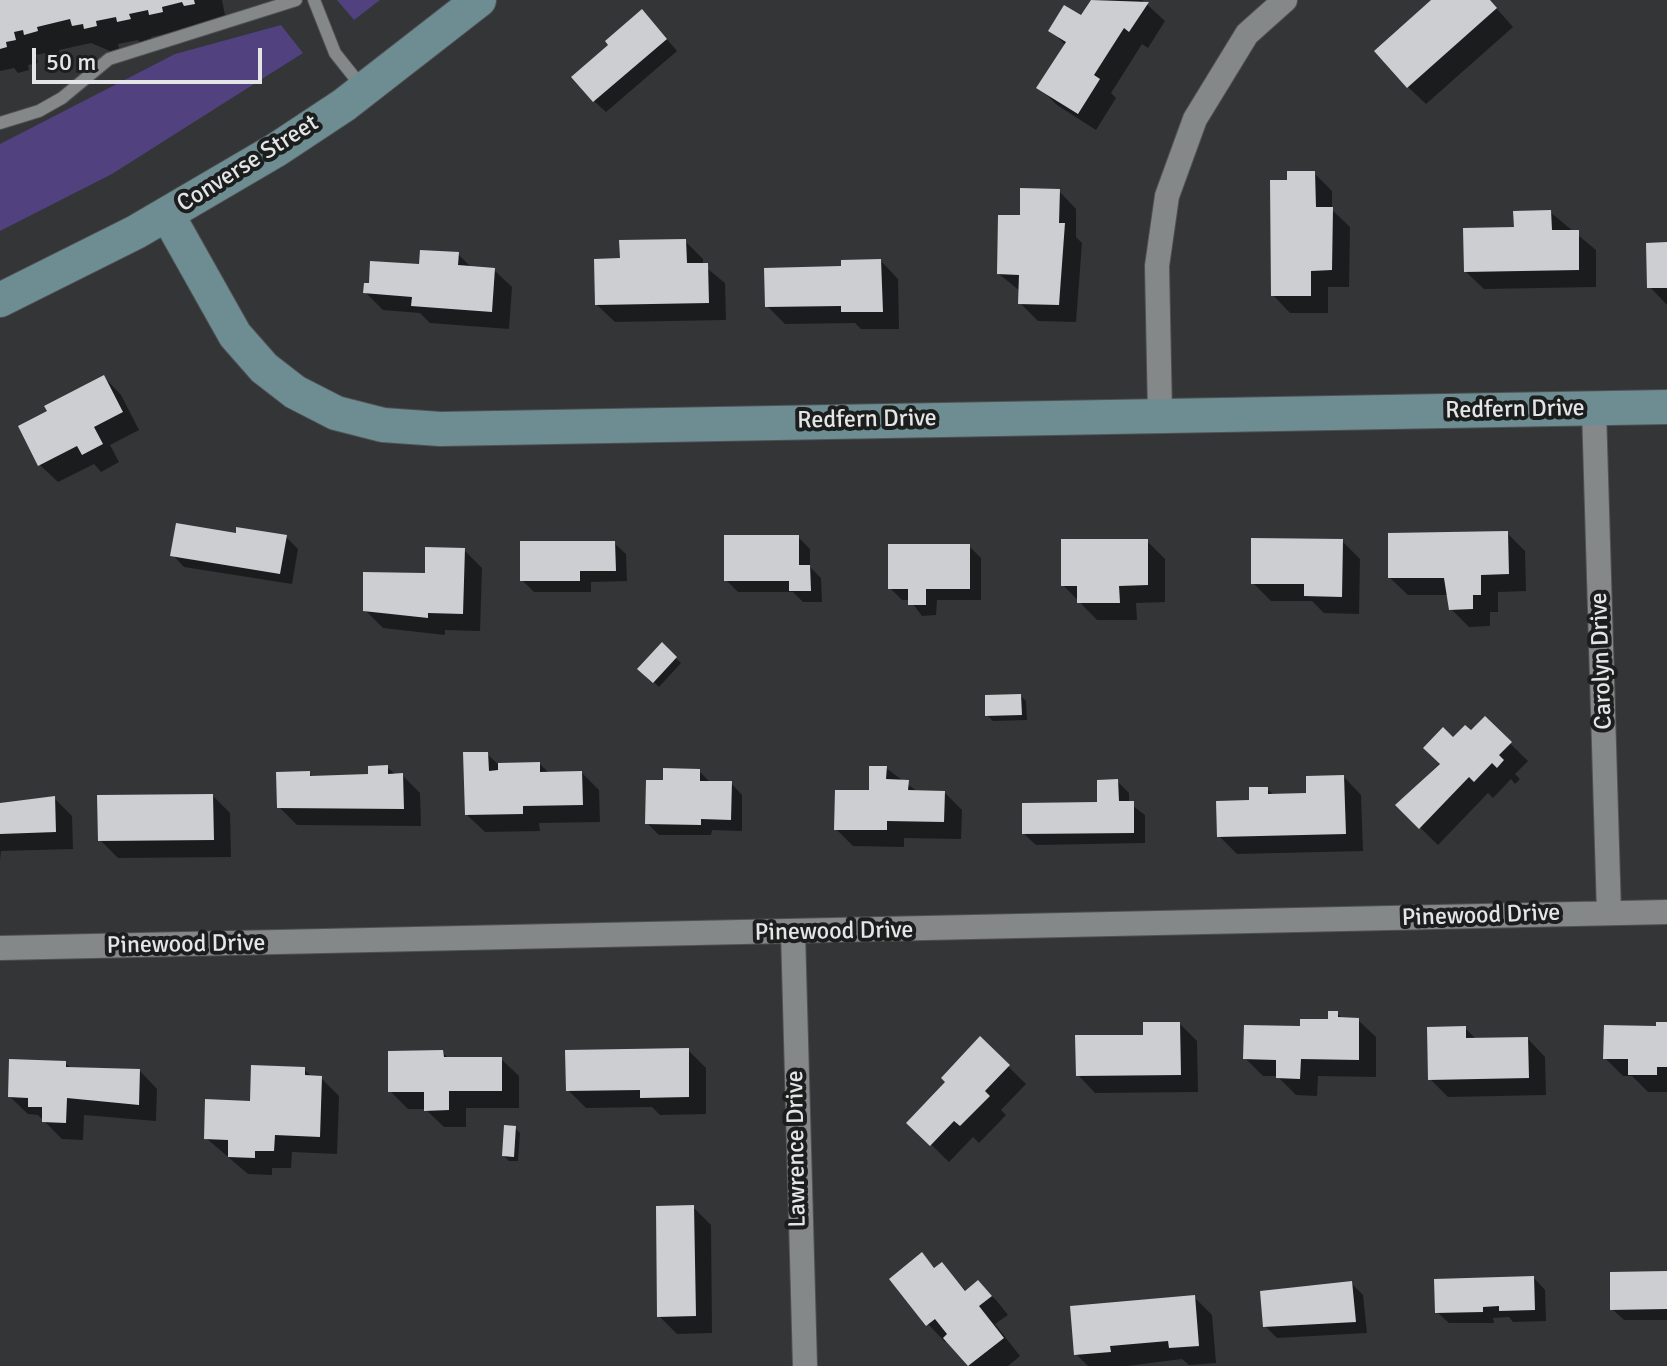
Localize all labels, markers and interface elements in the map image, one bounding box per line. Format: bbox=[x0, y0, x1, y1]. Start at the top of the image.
scale bar bbox=[36, 32, 266, 82]
text: 50 m bbox=[46, 47, 96, 77]
street label: Converse Street bbox=[172, 109, 324, 219]
street label: Redfern Drive bbox=[1445, 394, 1585, 426]
street label: Redfern Drive bbox=[797, 404, 937, 436]
street label: Carolyn Drive bbox=[1585, 592, 1619, 730]
street label: Pinewood Drive bbox=[1401, 899, 1561, 933]
street label: Pinewood Drive bbox=[754, 916, 914, 948]
street label: Pinewood Drive bbox=[106, 929, 266, 961]
street label: Lawrence Drive bbox=[781, 1070, 813, 1228]

